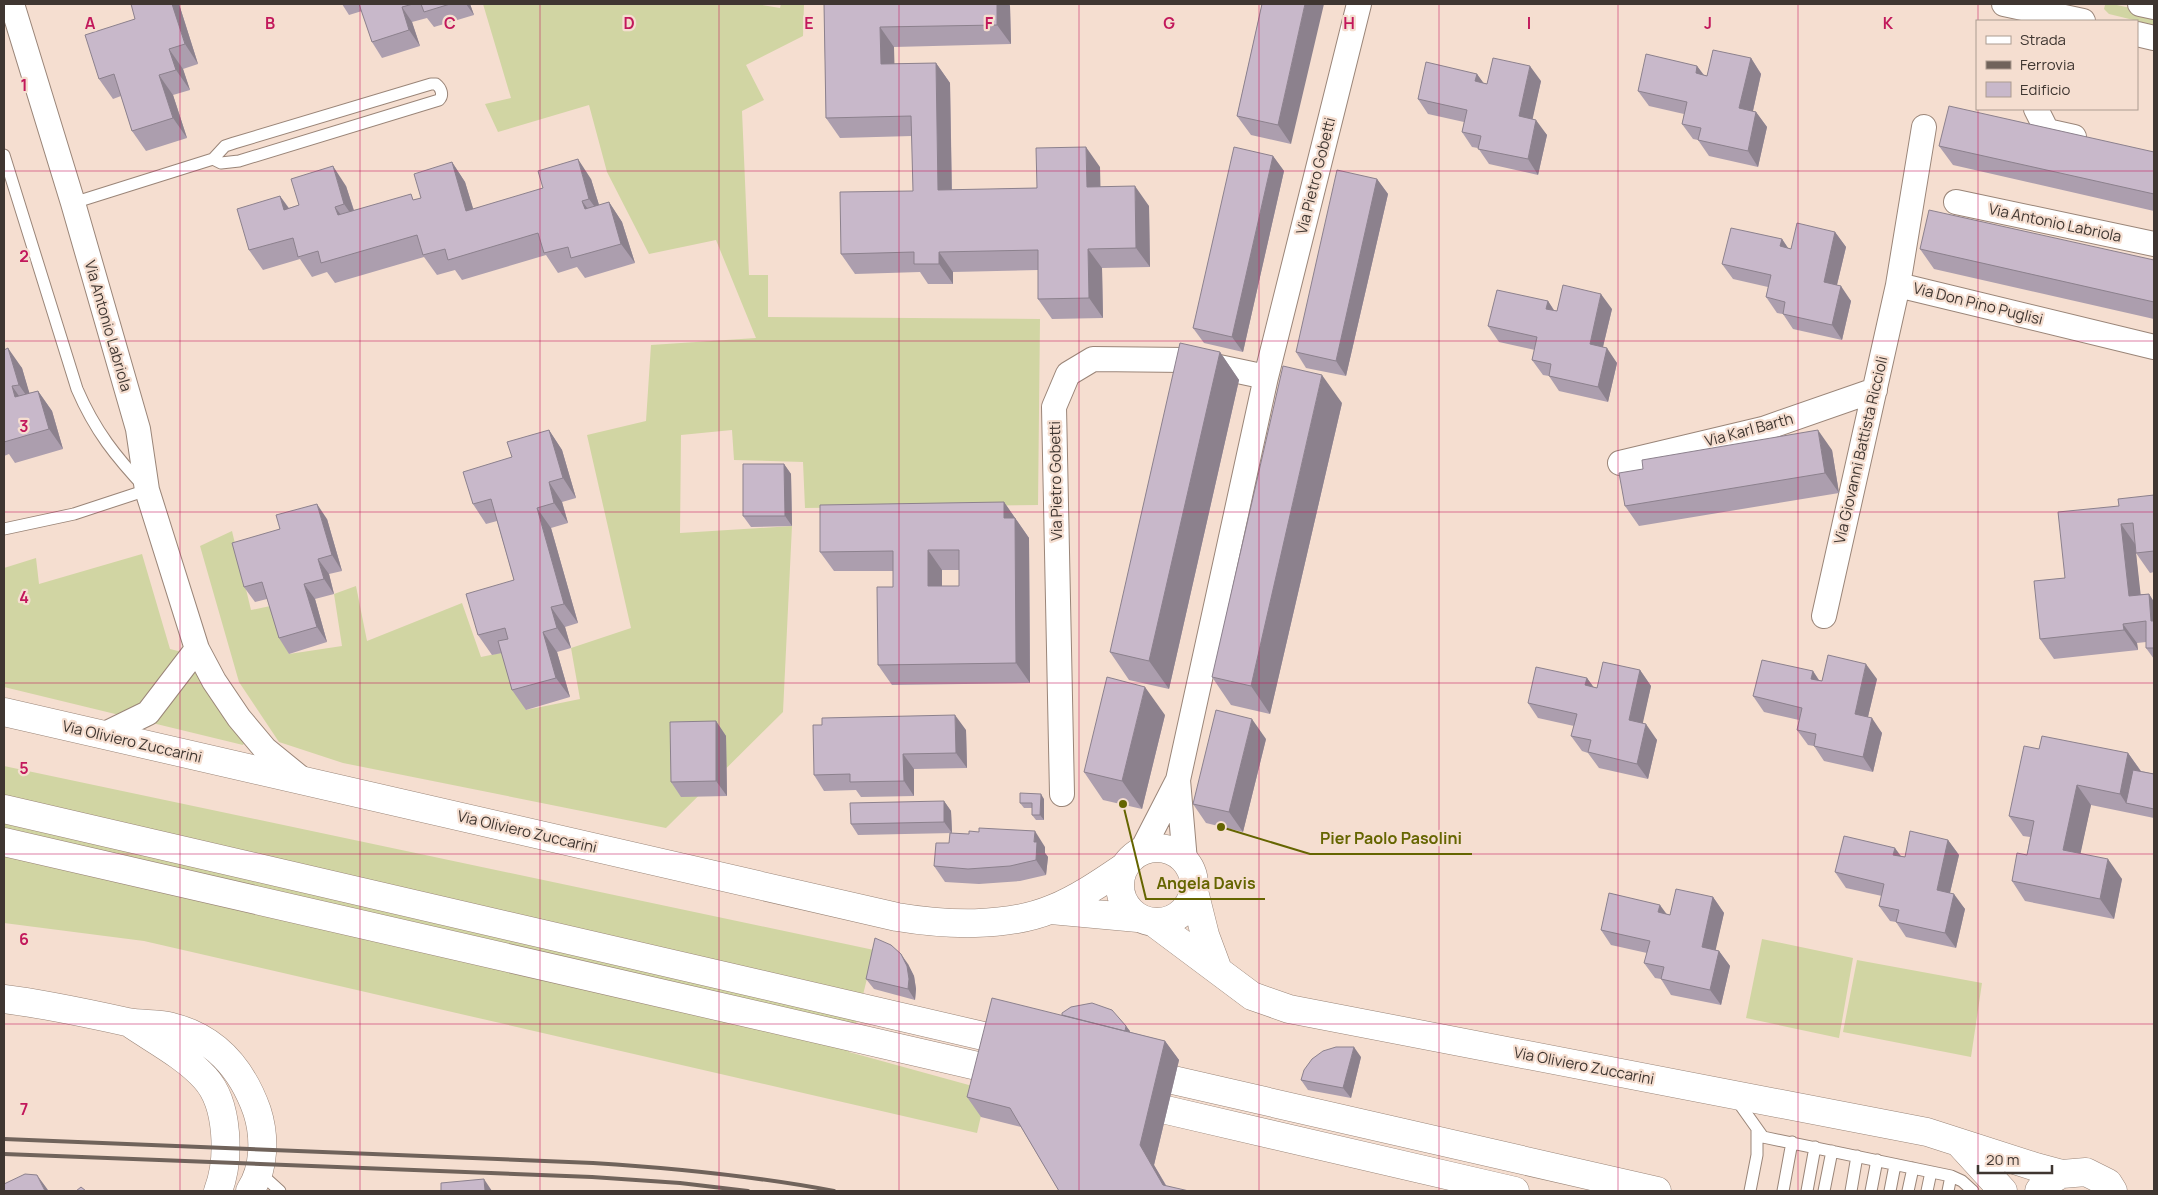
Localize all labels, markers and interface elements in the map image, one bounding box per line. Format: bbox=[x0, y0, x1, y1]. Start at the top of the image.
text: A bbox=[85, 12, 96, 34]
text: B bbox=[265, 12, 275, 34]
text: C bbox=[444, 12, 456, 34]
text: D bbox=[623, 12, 635, 34]
text: E bbox=[804, 12, 814, 34]
text: F bbox=[985, 12, 994, 34]
text: G bbox=[1163, 12, 1175, 34]
text: H bbox=[1343, 12, 1355, 34]
text: I bbox=[1527, 12, 1531, 34]
text: J bbox=[1704, 12, 1712, 34]
text: K bbox=[1883, 12, 1894, 34]
legend bbox=[1976, 20, 2138, 110]
text: Strada bbox=[2020, 29, 2066, 50]
text: Ferrovia bbox=[2020, 54, 2075, 75]
text: 1 bbox=[20, 74, 28, 96]
text: Edificio bbox=[2020, 79, 2071, 100]
street label: Via Pietro Gobetti bbox=[1291, 115, 1340, 237]
street label: Via Antonio Labriola bbox=[1987, 198, 2123, 247]
text: 2 bbox=[19, 245, 29, 267]
street label: Via Antonio Labriola bbox=[80, 258, 137, 394]
street label: Via Don Pino Puglisi bbox=[1911, 277, 2045, 330]
street label: Via Giovanni Battista Riccioli bbox=[1829, 354, 1892, 546]
street label: Via Karl Barth bbox=[1702, 408, 1795, 451]
text: 3 bbox=[19, 415, 29, 437]
street label: Via Pietro Gobetti bbox=[1044, 421, 1067, 541]
text: 4 bbox=[19, 586, 29, 608]
street label: Via Oliviero Zuccarini bbox=[60, 715, 204, 768]
text: 5 bbox=[19, 757, 29, 779]
street label: Via Oliviero Zuccarini bbox=[455, 805, 599, 858]
callout: Pier Paolo Pasolini bbox=[1310, 823, 1472, 854]
text: Pier Paolo Pasolini bbox=[1320, 827, 1462, 849]
callout: Angela Davis bbox=[1146, 868, 1265, 899]
text: Angela Davis bbox=[1156, 872, 1256, 894]
text: 6 bbox=[19, 928, 29, 950]
street label: Via Oliviero Zuccarini bbox=[1512, 1042, 1656, 1089]
text: 7 bbox=[20, 1098, 28, 1120]
scale bar bbox=[1978, 1142, 2052, 1174]
text: 20 m bbox=[1986, 1149, 2019, 1170]

